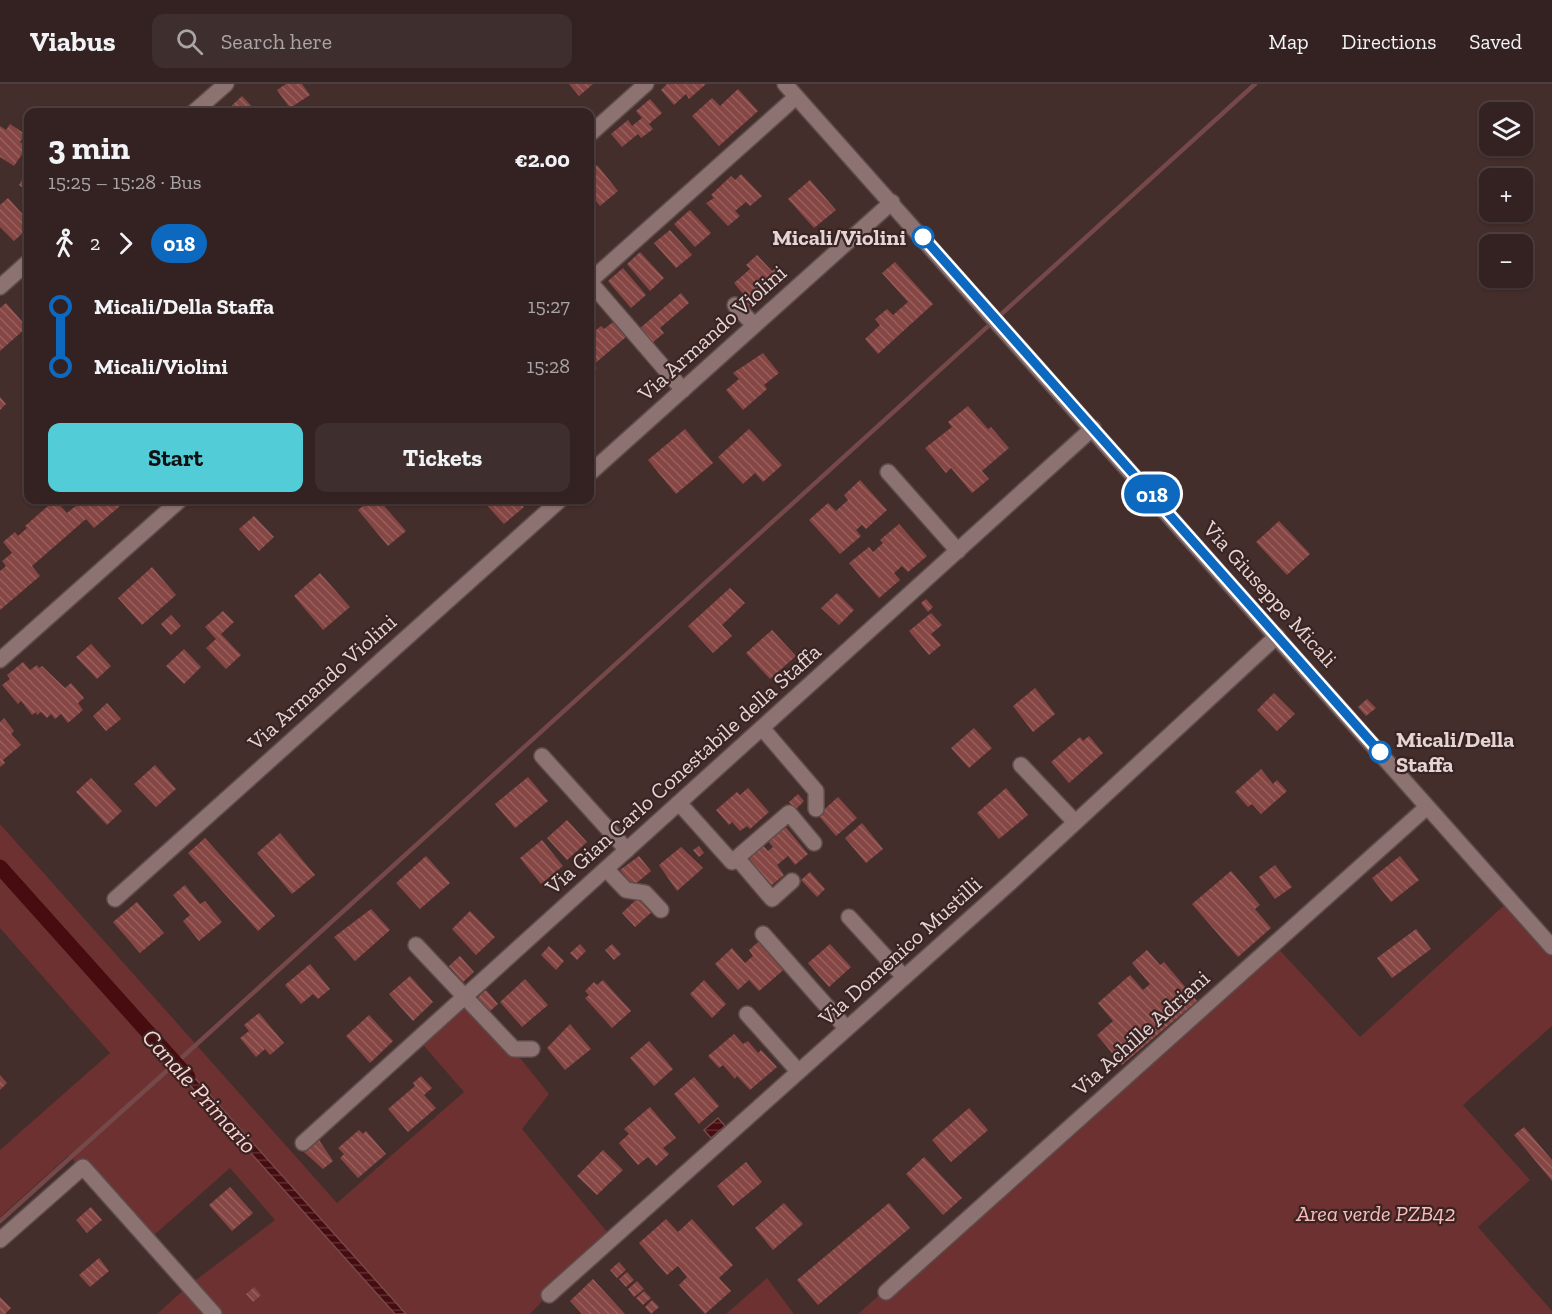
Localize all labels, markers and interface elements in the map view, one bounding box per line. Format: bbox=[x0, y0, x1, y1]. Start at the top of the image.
search box bbox=[152, 14, 572, 68]
text: Viabus bbox=[30, 25, 116, 58]
icon: search bbox=[173, 25, 206, 58]
text: Search here bbox=[221, 28, 332, 55]
text: Map bbox=[1269, 29, 1309, 54]
text: Directions bbox=[1342, 29, 1436, 54]
text: Saved bbox=[1469, 29, 1522, 54]
map controls bbox=[1479, 102, 1533, 288]
button: layers bbox=[1479, 102, 1533, 156]
text: 3 min bbox=[48, 128, 130, 167]
text: €2.00 bbox=[515, 146, 570, 173]
button: + bbox=[1479, 168, 1533, 222]
text: 15:25 – 15:28 · Bus bbox=[48, 170, 202, 194]
place label: Micali/Violini bbox=[772, 224, 906, 251]
marker: Micali/Violini bbox=[912, 226, 934, 248]
icon: walk bbox=[48, 227, 81, 260]
icon: forward bbox=[109, 227, 142, 260]
text: 2 bbox=[90, 231, 100, 255]
text: 018 bbox=[163, 231, 195, 256]
button: − bbox=[1479, 234, 1533, 288]
street label: Via Armando Violini bbox=[632, 259, 792, 407]
text: Micali/Della Staffa bbox=[94, 293, 274, 320]
text: 15:27 bbox=[528, 294, 570, 318]
text: Micali/Violini bbox=[94, 353, 228, 380]
text: 15:28 bbox=[527, 354, 570, 378]
button: Start bbox=[48, 423, 303, 492]
button: Tickets bbox=[315, 423, 570, 492]
line badge: 018 bbox=[1118, 474, 1186, 514]
text: 018 bbox=[1136, 482, 1168, 507]
street label: Via Giuseppe Micali bbox=[1197, 515, 1343, 673]
street label: Via Armando Violini bbox=[242, 608, 402, 756]
street label: Via Gian Carlo Conestabile della Staffa bbox=[539, 638, 827, 901]
place label: Micali/Della Staffa bbox=[1396, 726, 1515, 778]
marker: Micali/Della Staffa bbox=[1369, 741, 1391, 763]
street label: Via Domenico Mustilli bbox=[812, 871, 987, 1032]
street label: Via Achille Adriani bbox=[1066, 964, 1215, 1102]
water label: Canale Primario bbox=[136, 1023, 264, 1159]
park label: Area verde PZB42 bbox=[1295, 1200, 1456, 1227]

